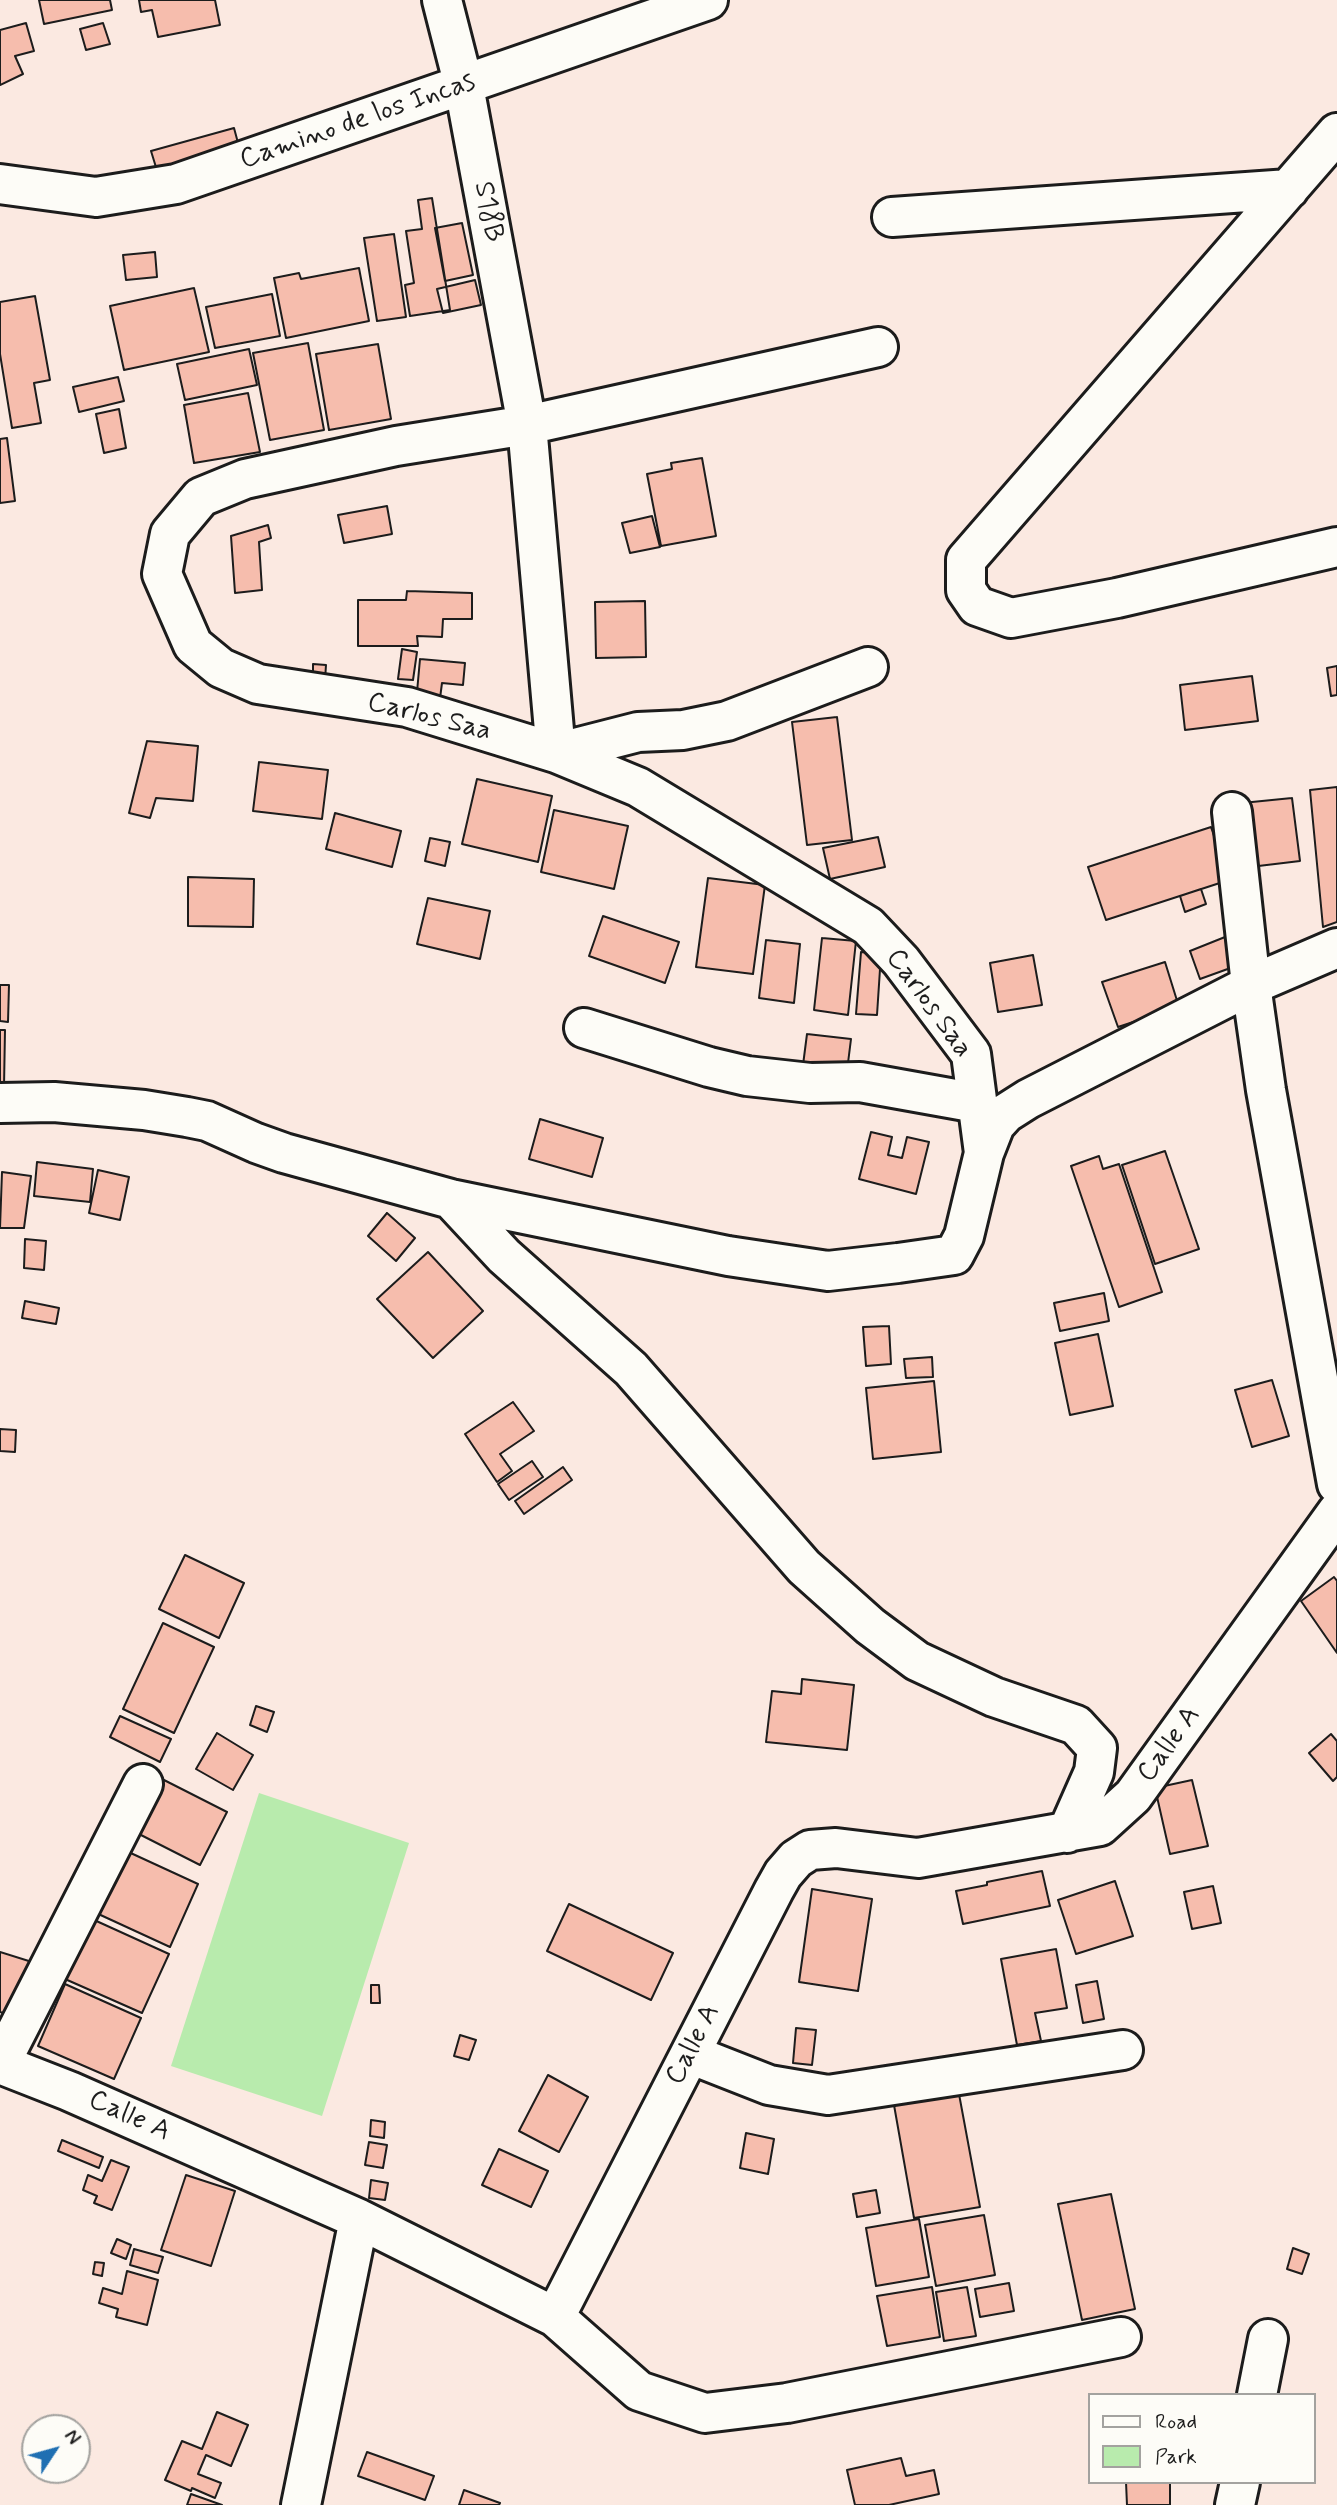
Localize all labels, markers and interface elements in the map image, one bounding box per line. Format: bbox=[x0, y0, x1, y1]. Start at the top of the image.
street label: Camino de los Incas bbox=[236, 66, 480, 178]
street label: S18B bbox=[465, 179, 509, 245]
street label: Carlos Saa bbox=[364, 686, 494, 750]
street label: Carlos Saa bbox=[877, 943, 979, 1065]
street label: Calle A bbox=[1131, 1700, 1209, 1790]
street label: Calle A bbox=[659, 1999, 729, 2091]
street label: Calle A bbox=[83, 2084, 175, 2150]
legend bbox=[1088, 2393, 1316, 2484]
text: Road bbox=[1155, 2408, 1197, 2436]
north arrow bbox=[21, 2414, 91, 2484]
text: N bbox=[58, 2425, 86, 2450]
text: Park bbox=[1155, 2443, 1197, 2471]

